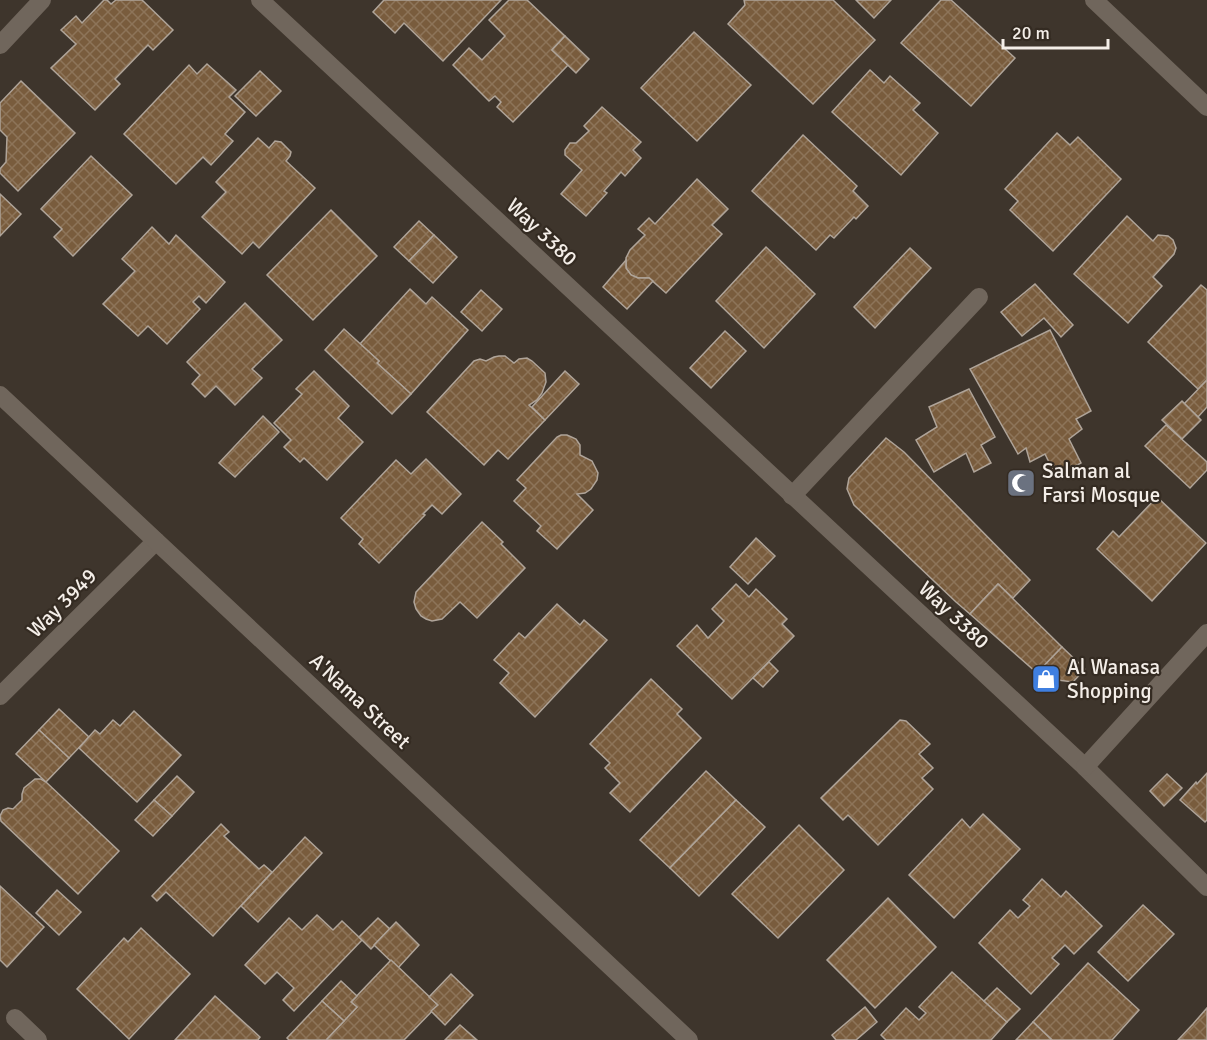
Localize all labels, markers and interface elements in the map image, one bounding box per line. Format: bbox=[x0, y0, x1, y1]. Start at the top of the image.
scale bar bbox=[1003, 12, 1108, 50]
text: 20 m bbox=[1012, 22, 1050, 44]
street label: Way 3380 bbox=[501, 193, 583, 271]
place label: Salman al Farsi Mosque bbox=[1042, 458, 1160, 508]
mosque icon: Salman al Farsi Mosque bbox=[1005, 467, 1037, 499]
street label: Way 3949 bbox=[22, 563, 102, 643]
street label: Way 3380 bbox=[913, 576, 995, 654]
street label: A'Nama Street bbox=[304, 648, 416, 754]
place label: Al Wanasa Shopping bbox=[1067, 654, 1160, 704]
shop icon: Al Wanasa Shopping bbox=[1030, 663, 1062, 695]

